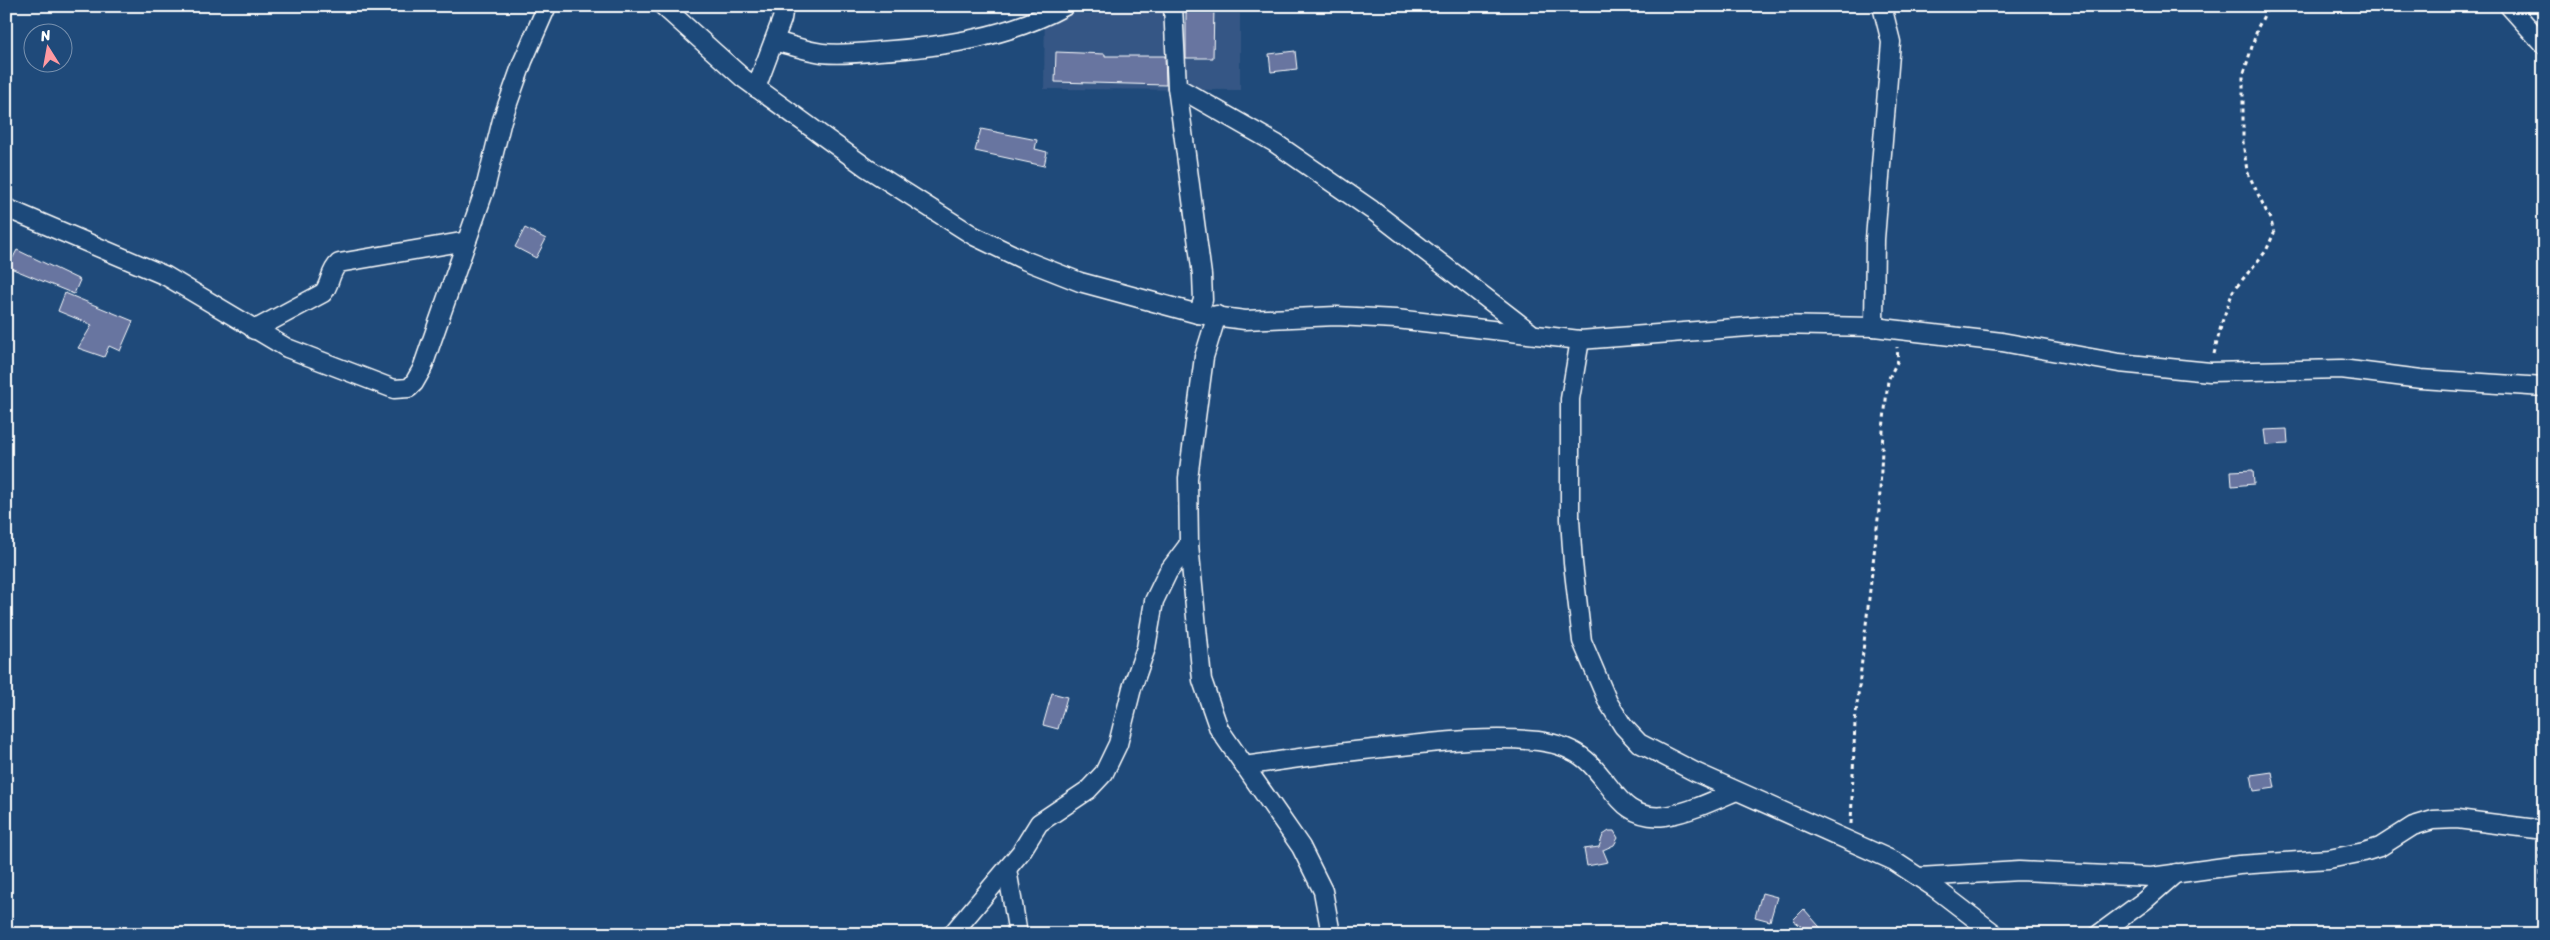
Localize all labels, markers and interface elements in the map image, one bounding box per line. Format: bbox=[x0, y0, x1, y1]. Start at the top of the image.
north arrow bbox=[22, 22, 72, 72]
text: N bbox=[37, 22, 53, 49]

